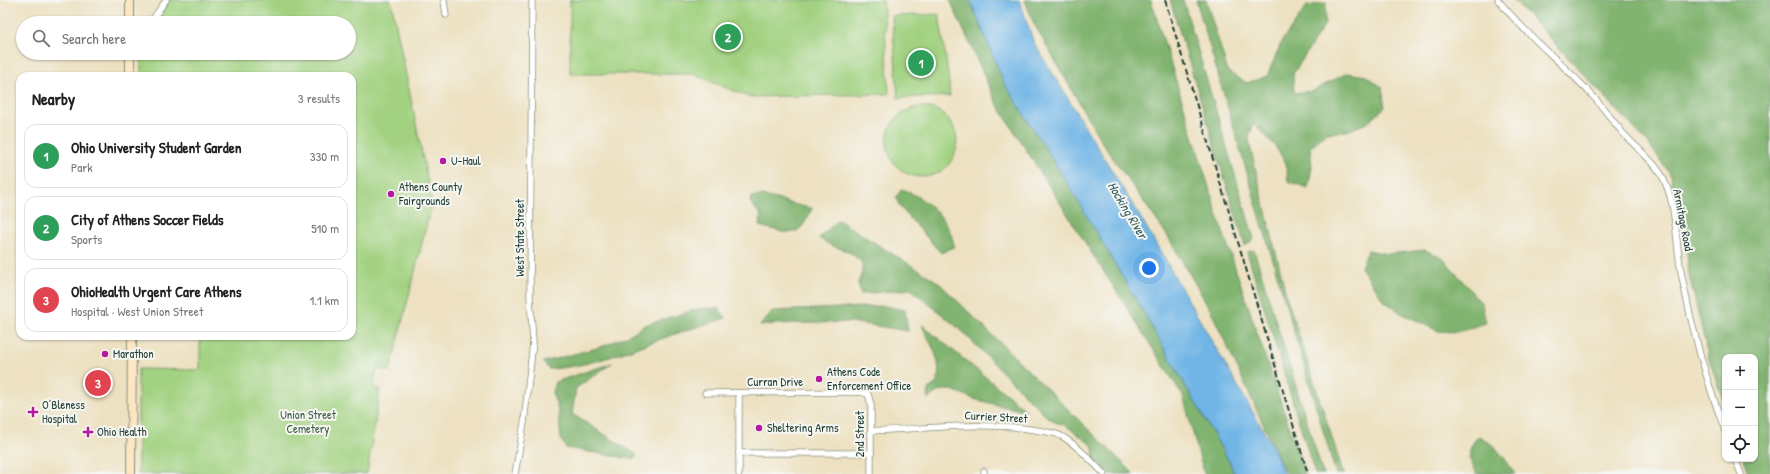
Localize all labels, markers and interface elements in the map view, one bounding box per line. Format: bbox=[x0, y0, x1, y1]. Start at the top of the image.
search box bbox=[16, 16, 356, 60]
pin: 2 bbox=[715, 22, 741, 52]
icon: search bbox=[30, 27, 52, 49]
text: Search here bbox=[62, 28, 126, 49]
pin: 1 bbox=[908, 48, 934, 78]
text: Nearby bbox=[32, 87, 75, 110]
text: 3 results bbox=[298, 89, 340, 107]
text: Ohio University Student Garden bbox=[71, 137, 241, 158]
text: 1 bbox=[44, 147, 48, 165]
text: 330 m bbox=[310, 147, 339, 165]
place label: U-Haul bbox=[451, 152, 482, 169]
marker: U-Haul bbox=[438, 156, 448, 166]
text: Park bbox=[71, 158, 93, 176]
place label: Athens County Fairgrounds bbox=[398, 178, 462, 209]
water label: Hocking River bbox=[1103, 178, 1153, 244]
street label: Armitage Road bbox=[1669, 188, 1698, 253]
marker: Athens County Fairgrounds bbox=[386, 189, 396, 199]
street label: West State Street bbox=[511, 198, 528, 277]
text: City of Athens Soccer Fields bbox=[71, 209, 224, 230]
text: 2 bbox=[43, 219, 49, 237]
text: 510 m bbox=[311, 219, 339, 237]
text: Sports bbox=[71, 230, 102, 248]
your location bbox=[1139, 258, 1159, 278]
text: OhioHealth Urgent Care Athens bbox=[71, 281, 241, 302]
text: 3 bbox=[43, 291, 49, 309]
text: 1.1 km bbox=[310, 291, 339, 309]
text: Hospital · West Union Street bbox=[71, 302, 203, 320]
place label: Marathon bbox=[113, 345, 154, 362]
marker: Marathon bbox=[100, 349, 110, 359]
map controls bbox=[1722, 354, 1758, 462]
button: + bbox=[1722, 354, 1758, 390]
place label: Athens Code Enforcement Office bbox=[827, 363, 911, 394]
pin: 3 bbox=[85, 368, 111, 398]
street label: Curran Drive bbox=[747, 373, 803, 390]
marker: Athens Code Enforcement Office bbox=[814, 374, 824, 384]
button: − bbox=[1722, 390, 1758, 426]
place label: O’Bleness Hospital bbox=[42, 396, 85, 427]
marker: O’Bleness Hospital bbox=[27, 406, 39, 418]
park label: Union Street Cemetery bbox=[280, 406, 337, 437]
street label: Currier Street bbox=[964, 406, 1029, 427]
street label: 2nd Street bbox=[851, 410, 868, 457]
place label: Sheltering Arms bbox=[767, 419, 839, 436]
place label: Ohio Health bbox=[97, 423, 146, 440]
marker: Sheltering Arms bbox=[754, 423, 764, 433]
marker: Ohio Health bbox=[82, 426, 94, 438]
button: locate bbox=[1722, 426, 1758, 462]

